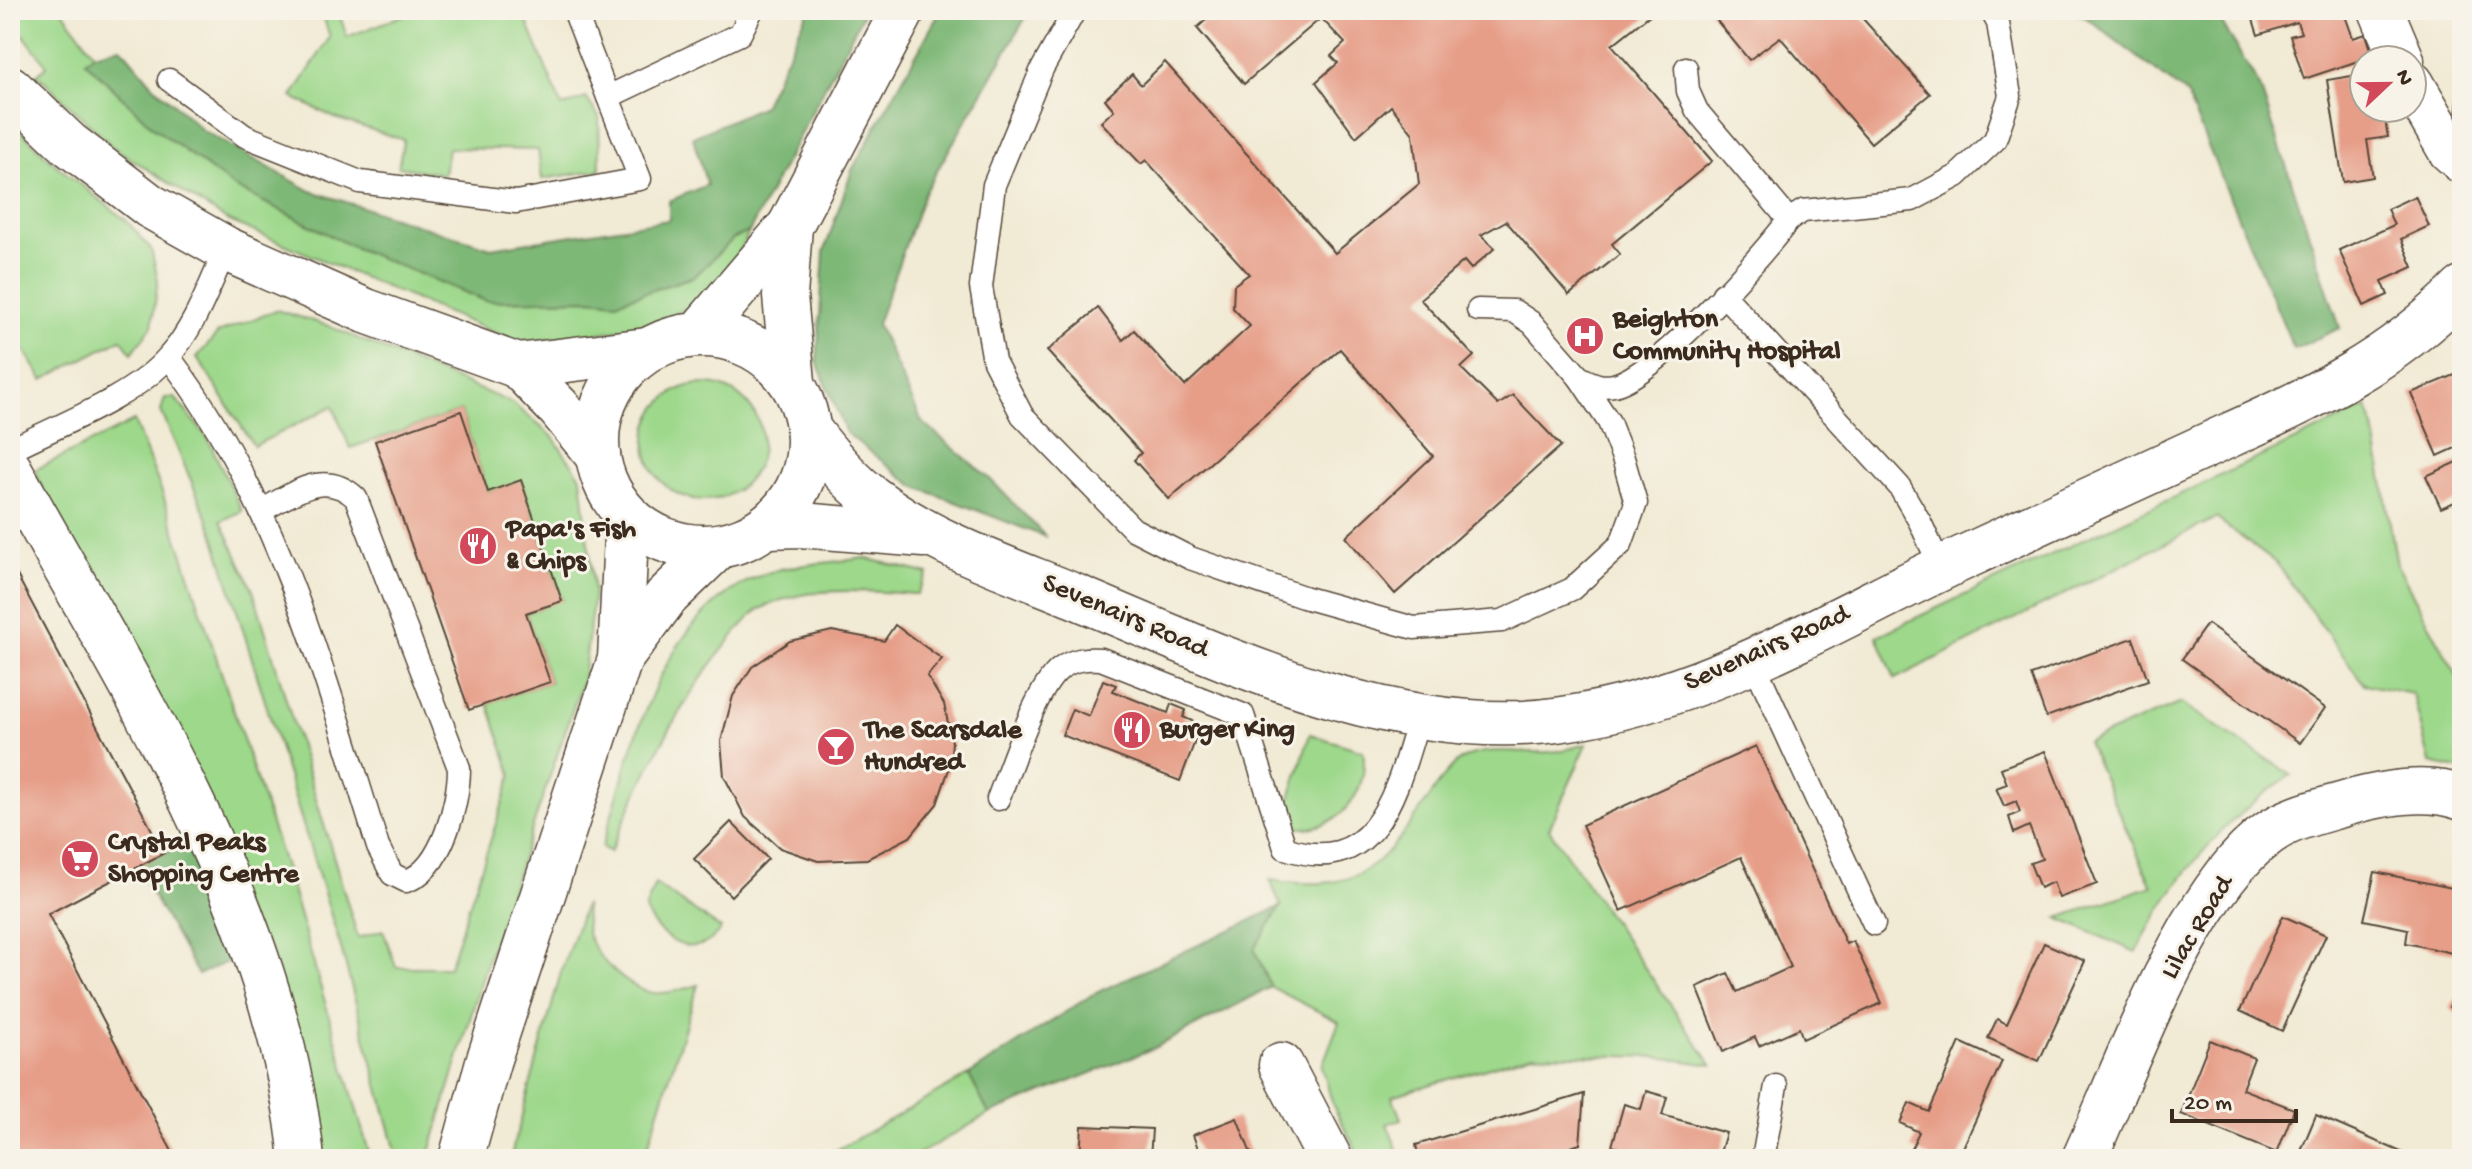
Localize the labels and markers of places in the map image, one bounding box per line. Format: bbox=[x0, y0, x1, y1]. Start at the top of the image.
place label: Beighton Community Hospital bbox=[1612, 304, 1841, 369]
hospital icon: Beighton Community Hospital bbox=[1564, 315, 1606, 357]
place label: Papa's Fish & Chips bbox=[504, 514, 636, 579]
restaurant icon: Papa's Fish & Chips bbox=[457, 525, 499, 567]
restaurant icon: Burger King bbox=[1111, 709, 1153, 751]
place label: Burger King bbox=[1159, 714, 1295, 747]
place label: The Scarsdale Hundred bbox=[862, 715, 1023, 780]
bar icon: The Scarsdale Hundred bbox=[815, 726, 857, 768]
place label: Crystal Peaks Shopping Centre bbox=[108, 827, 300, 892]
supermarket icon: Crystal Peaks Shopping Centre bbox=[59, 838, 101, 880]

